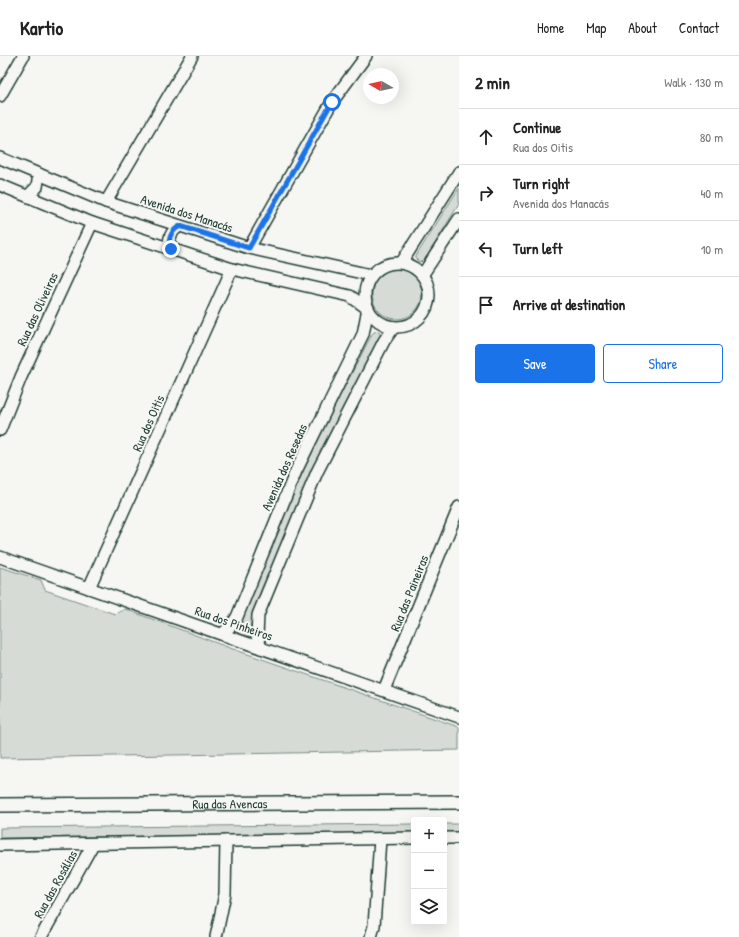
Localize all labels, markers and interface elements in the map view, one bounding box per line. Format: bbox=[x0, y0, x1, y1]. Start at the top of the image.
text: Kartio bbox=[20, 15, 63, 41]
text: Home bbox=[537, 18, 564, 37]
text: Map bbox=[586, 18, 606, 37]
text: About bbox=[628, 18, 657, 37]
text: Contact bbox=[679, 18, 719, 37]
north arrow bbox=[363, 68, 399, 104]
text: 2 min bbox=[475, 71, 510, 94]
text: Walk · 130 m bbox=[664, 73, 723, 91]
route start bbox=[323, 93, 341, 111]
text: Continue bbox=[513, 117, 561, 138]
icon: ahead bbox=[475, 126, 497, 148]
text: 80 m bbox=[700, 128, 723, 146]
text: Rua dos Oitis bbox=[513, 138, 573, 156]
text: Turn right bbox=[513, 173, 569, 194]
icon: right bbox=[475, 182, 497, 204]
text: 40 m bbox=[700, 184, 723, 202]
street label: Avenida dos Manacás bbox=[139, 190, 235, 236]
text: Avenida dos Manacás bbox=[513, 194, 609, 212]
icon: left bbox=[475, 238, 497, 260]
text: Turn left bbox=[513, 238, 563, 259]
route end bbox=[162, 240, 180, 258]
text: 10 m bbox=[701, 240, 723, 258]
street label: Rua das Oliveiras bbox=[12, 269, 62, 349]
icon: arrive bbox=[475, 294, 497, 316]
text: Arrive at destination bbox=[513, 294, 625, 315]
button: Save bbox=[475, 344, 595, 383]
button: Share bbox=[603, 344, 723, 383]
street label: Rua dos Oitis bbox=[128, 392, 168, 454]
street label: Avenida dos Resedas bbox=[257, 421, 311, 513]
street label: Rua das Paineiras bbox=[386, 552, 432, 634]
street label: Rua dos Pinheiros bbox=[193, 601, 275, 645]
street label: Rua das Avencas bbox=[192, 794, 268, 813]
map controls bbox=[411, 817, 447, 925]
button: + bbox=[411, 817, 447, 853]
street label: Rua das Rosálias bbox=[29, 847, 81, 921]
button: − bbox=[411, 853, 447, 889]
button: layers bbox=[411, 889, 447, 925]

